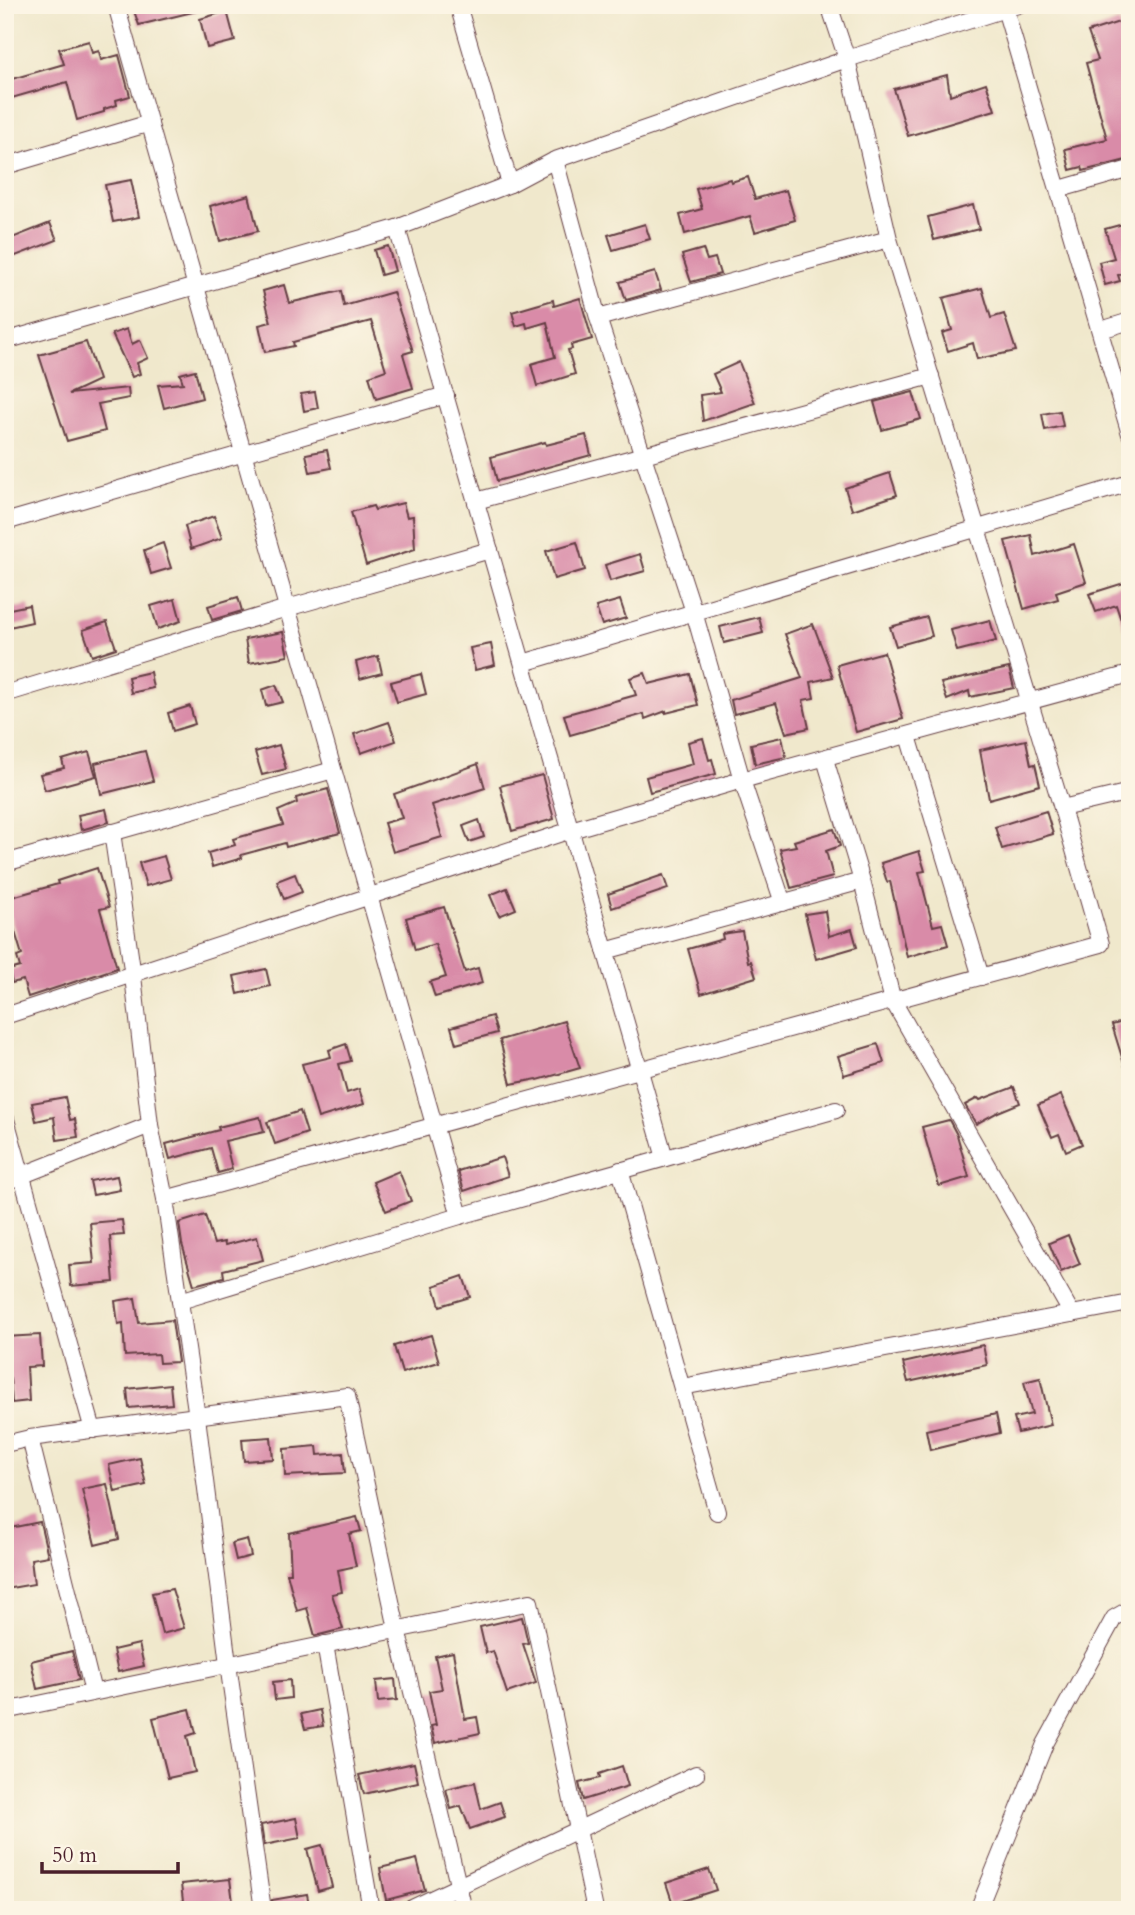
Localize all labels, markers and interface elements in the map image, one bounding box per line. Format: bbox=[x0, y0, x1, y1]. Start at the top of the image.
scale bar bbox=[42, 1831, 178, 1875]
text: 50 m bbox=[52, 1841, 97, 1870]

